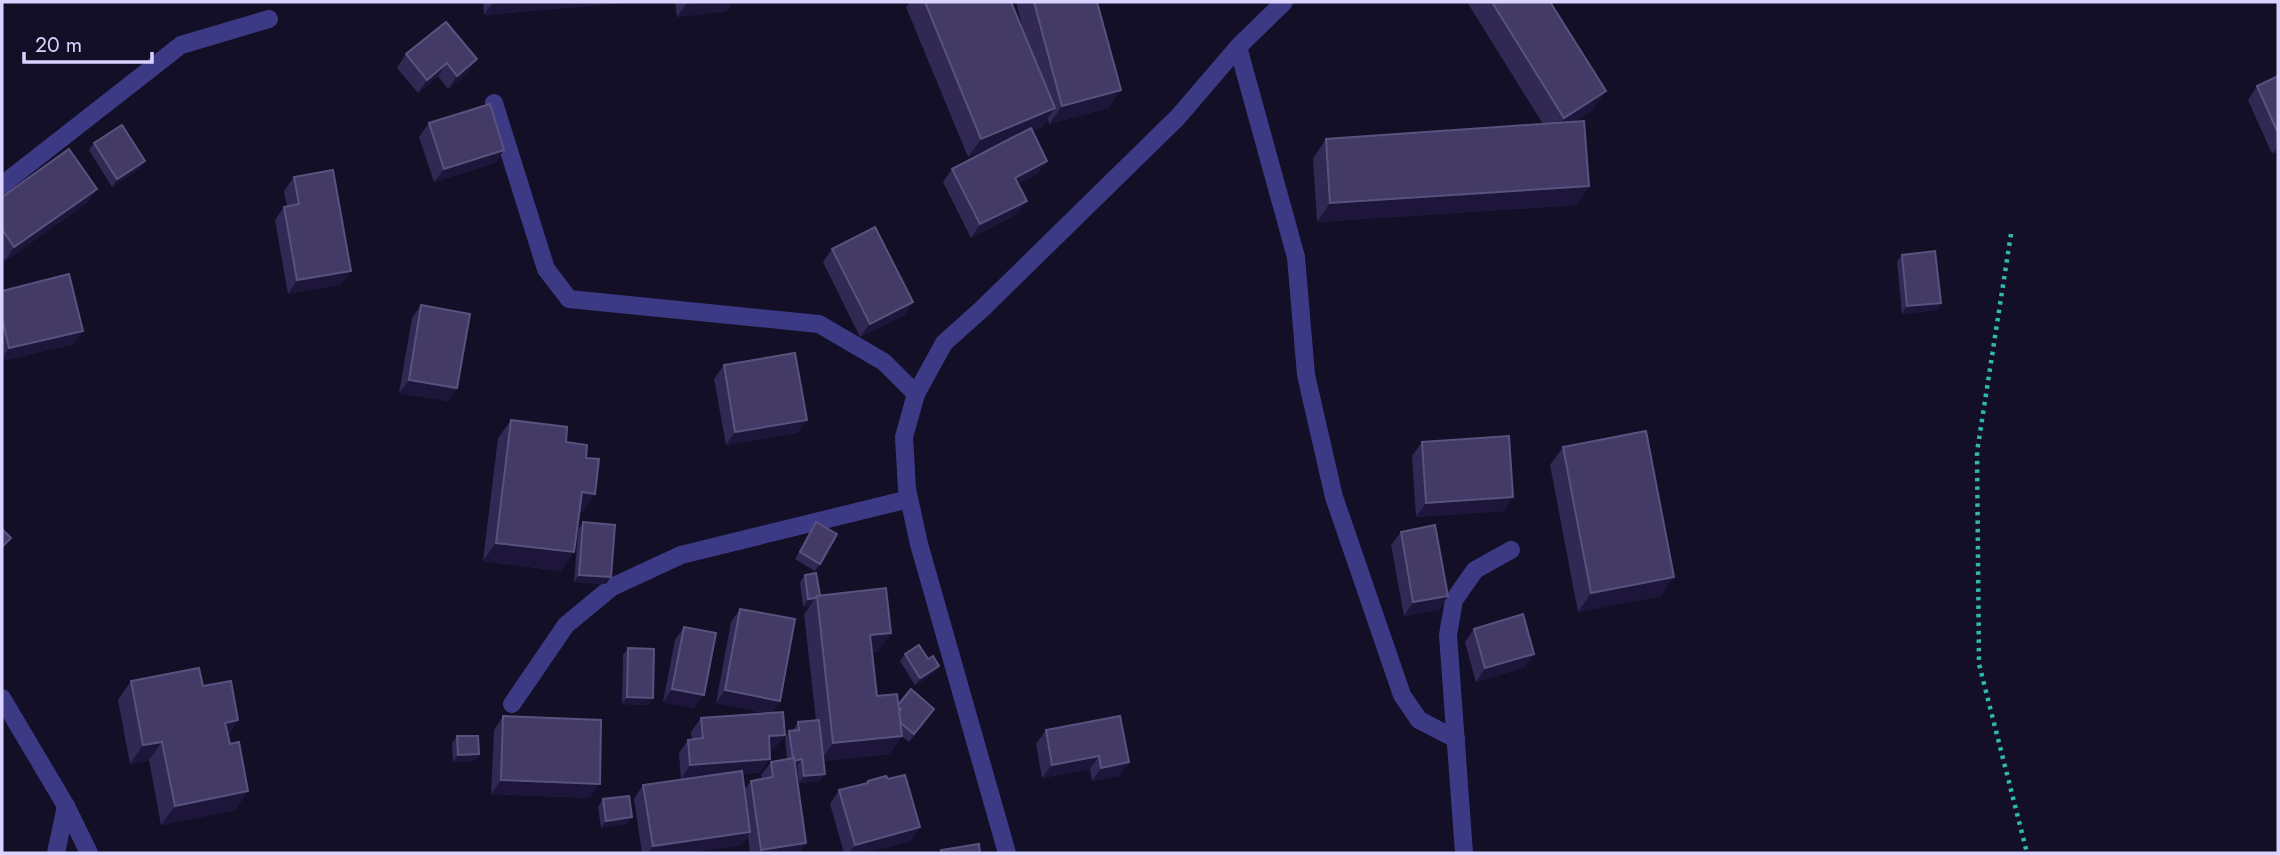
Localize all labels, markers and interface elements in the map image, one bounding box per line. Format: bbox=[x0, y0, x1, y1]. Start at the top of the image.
scale bar bbox=[24, 21, 152, 65]
text: 20 m bbox=[35, 30, 82, 60]

